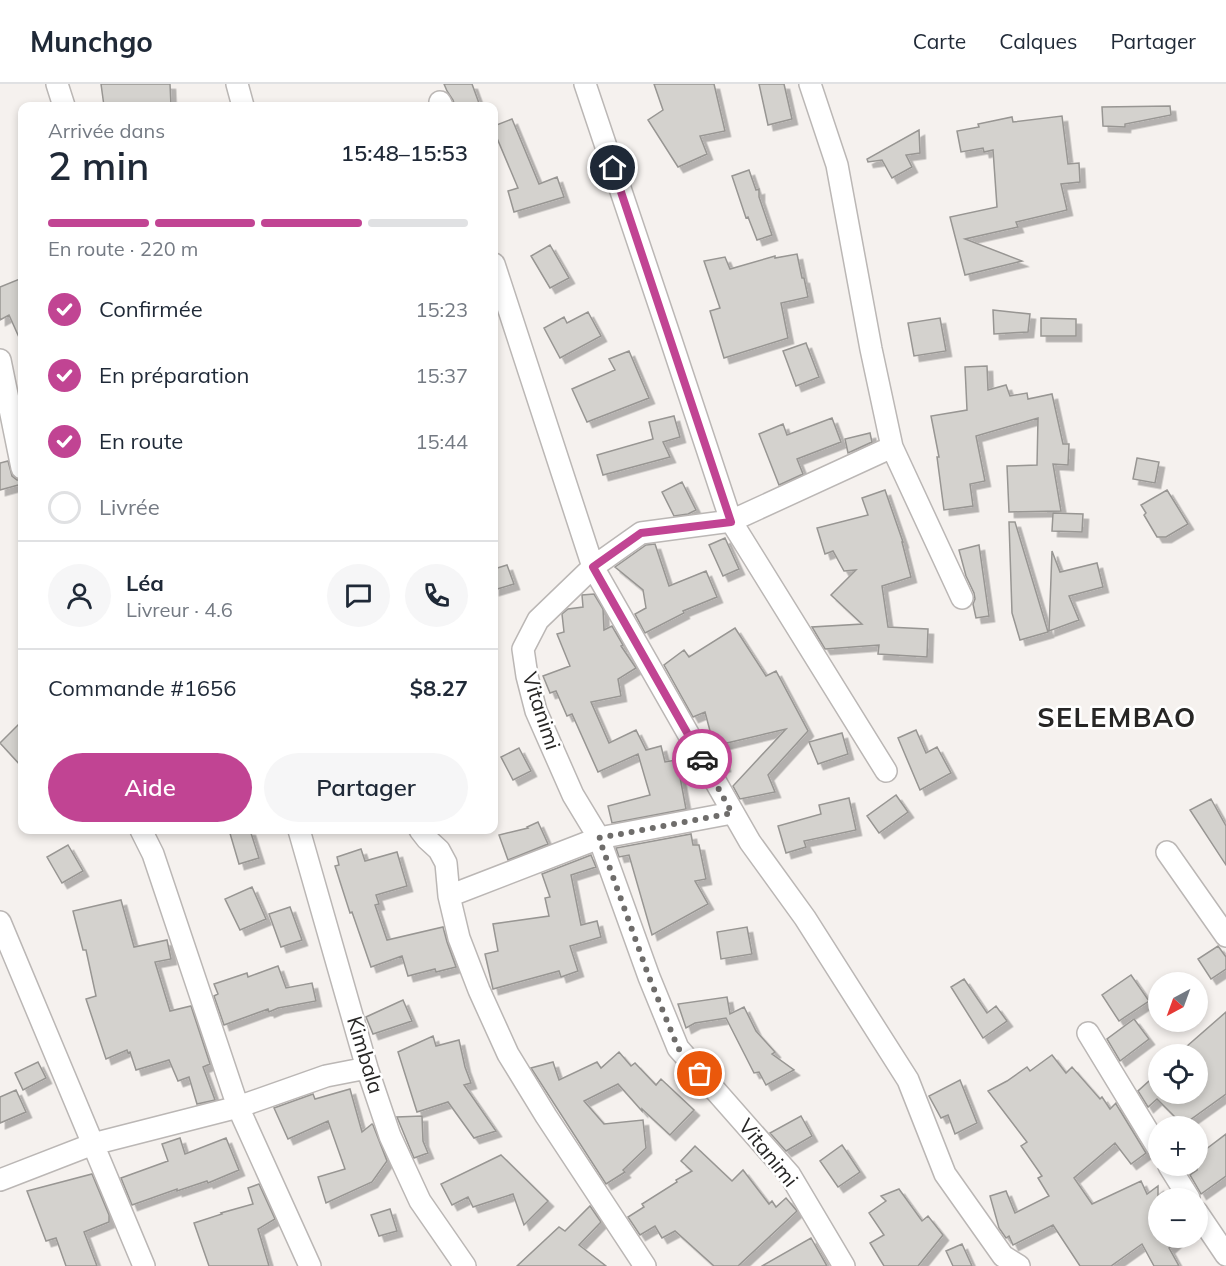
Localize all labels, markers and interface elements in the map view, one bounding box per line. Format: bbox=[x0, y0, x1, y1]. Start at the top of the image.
text: Munchgo bbox=[30, 24, 153, 59]
text: Carte bbox=[913, 28, 966, 54]
text: Calques bbox=[999, 28, 1077, 54]
text: Partager bbox=[1110, 28, 1196, 54]
text: Arrivée dans bbox=[48, 118, 165, 143]
text: 15:48–15:53 bbox=[341, 139, 468, 167]
text: 2 min bbox=[48, 141, 149, 190]
pin bbox=[587, 142, 638, 193]
icon: home bbox=[596, 151, 629, 184]
text: En route · 220 m bbox=[48, 236, 198, 261]
icon: check bbox=[48, 293, 81, 326]
text: Confirmée bbox=[99, 295, 203, 323]
text: 15:23 bbox=[415, 297, 468, 322]
icon: check bbox=[48, 359, 81, 392]
text: En préparation bbox=[99, 361, 249, 389]
text: 15:37 bbox=[415, 363, 468, 388]
icon: check bbox=[48, 425, 81, 458]
text: En route bbox=[99, 427, 183, 455]
text: 15:44 bbox=[415, 429, 468, 454]
text: Livrée bbox=[99, 493, 160, 521]
button: person bbox=[48, 564, 111, 627]
button: chat bbox=[327, 564, 390, 627]
button: phone bbox=[405, 564, 468, 627]
text: Léa bbox=[126, 569, 164, 597]
text: Livreur · 4.6 bbox=[126, 597, 233, 622]
street label: Vitanimi bbox=[517, 668, 567, 753]
text: Commande #1656 bbox=[48, 674, 236, 702]
text: $8.27 bbox=[410, 674, 468, 702]
district label: SELEMBAO bbox=[1037, 700, 1197, 734]
courier bbox=[672, 729, 732, 789]
icon: car bbox=[686, 743, 719, 776]
button: Aide bbox=[48, 753, 252, 822]
button: Partager bbox=[264, 753, 468, 822]
north arrow bbox=[1148, 972, 1208, 1032]
map controls bbox=[1148, 972, 1208, 1248]
street label: Kimbala bbox=[342, 1013, 390, 1097]
button: locate bbox=[1148, 1044, 1208, 1104]
pin bbox=[674, 1048, 725, 1099]
icon: bag bbox=[683, 1057, 716, 1090]
street label: Vitanimi bbox=[733, 1113, 804, 1192]
button: + bbox=[1148, 1116, 1208, 1176]
button: − bbox=[1148, 1188, 1208, 1248]

